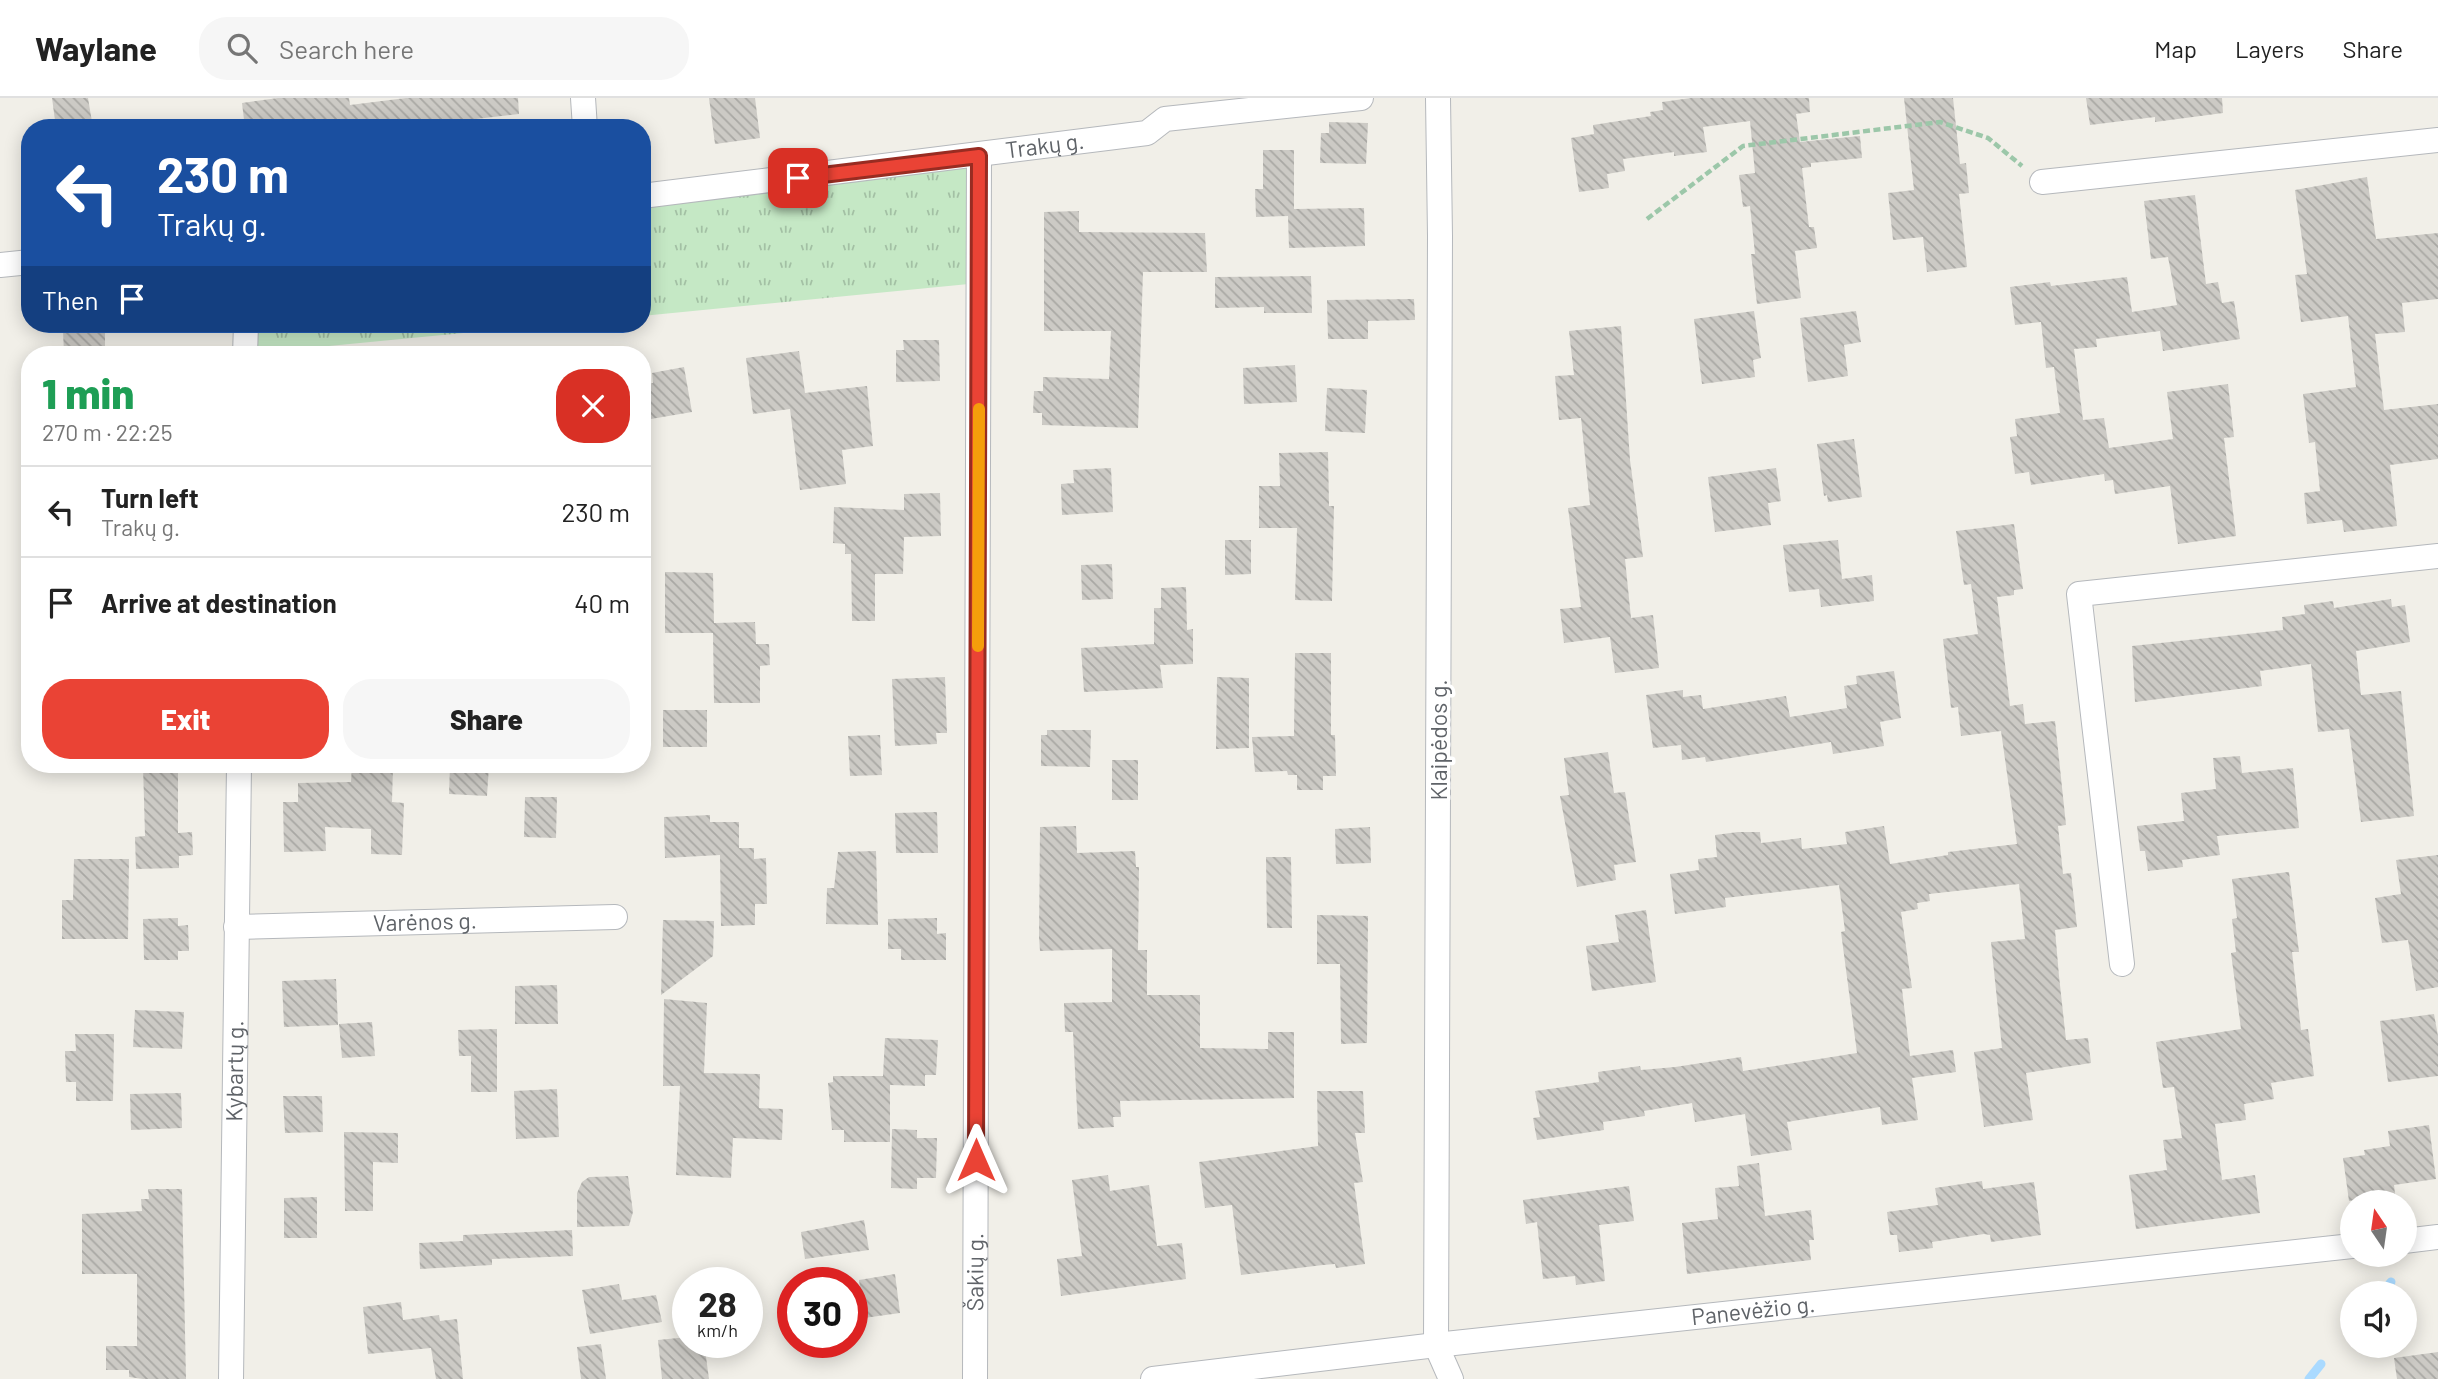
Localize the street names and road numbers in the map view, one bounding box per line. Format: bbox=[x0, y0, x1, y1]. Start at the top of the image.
street label: Trakų g. bbox=[1004, 126, 1086, 164]
street label: Klaipėdos g. bbox=[1424, 679, 1452, 801]
street label: Varėnos g. bbox=[373, 906, 477, 936]
street label: Kybartų g. bbox=[219, 1020, 249, 1122]
street label: Šakių g. bbox=[960, 1233, 988, 1311]
street label: Panevėžio g. bbox=[1690, 1289, 1816, 1330]

